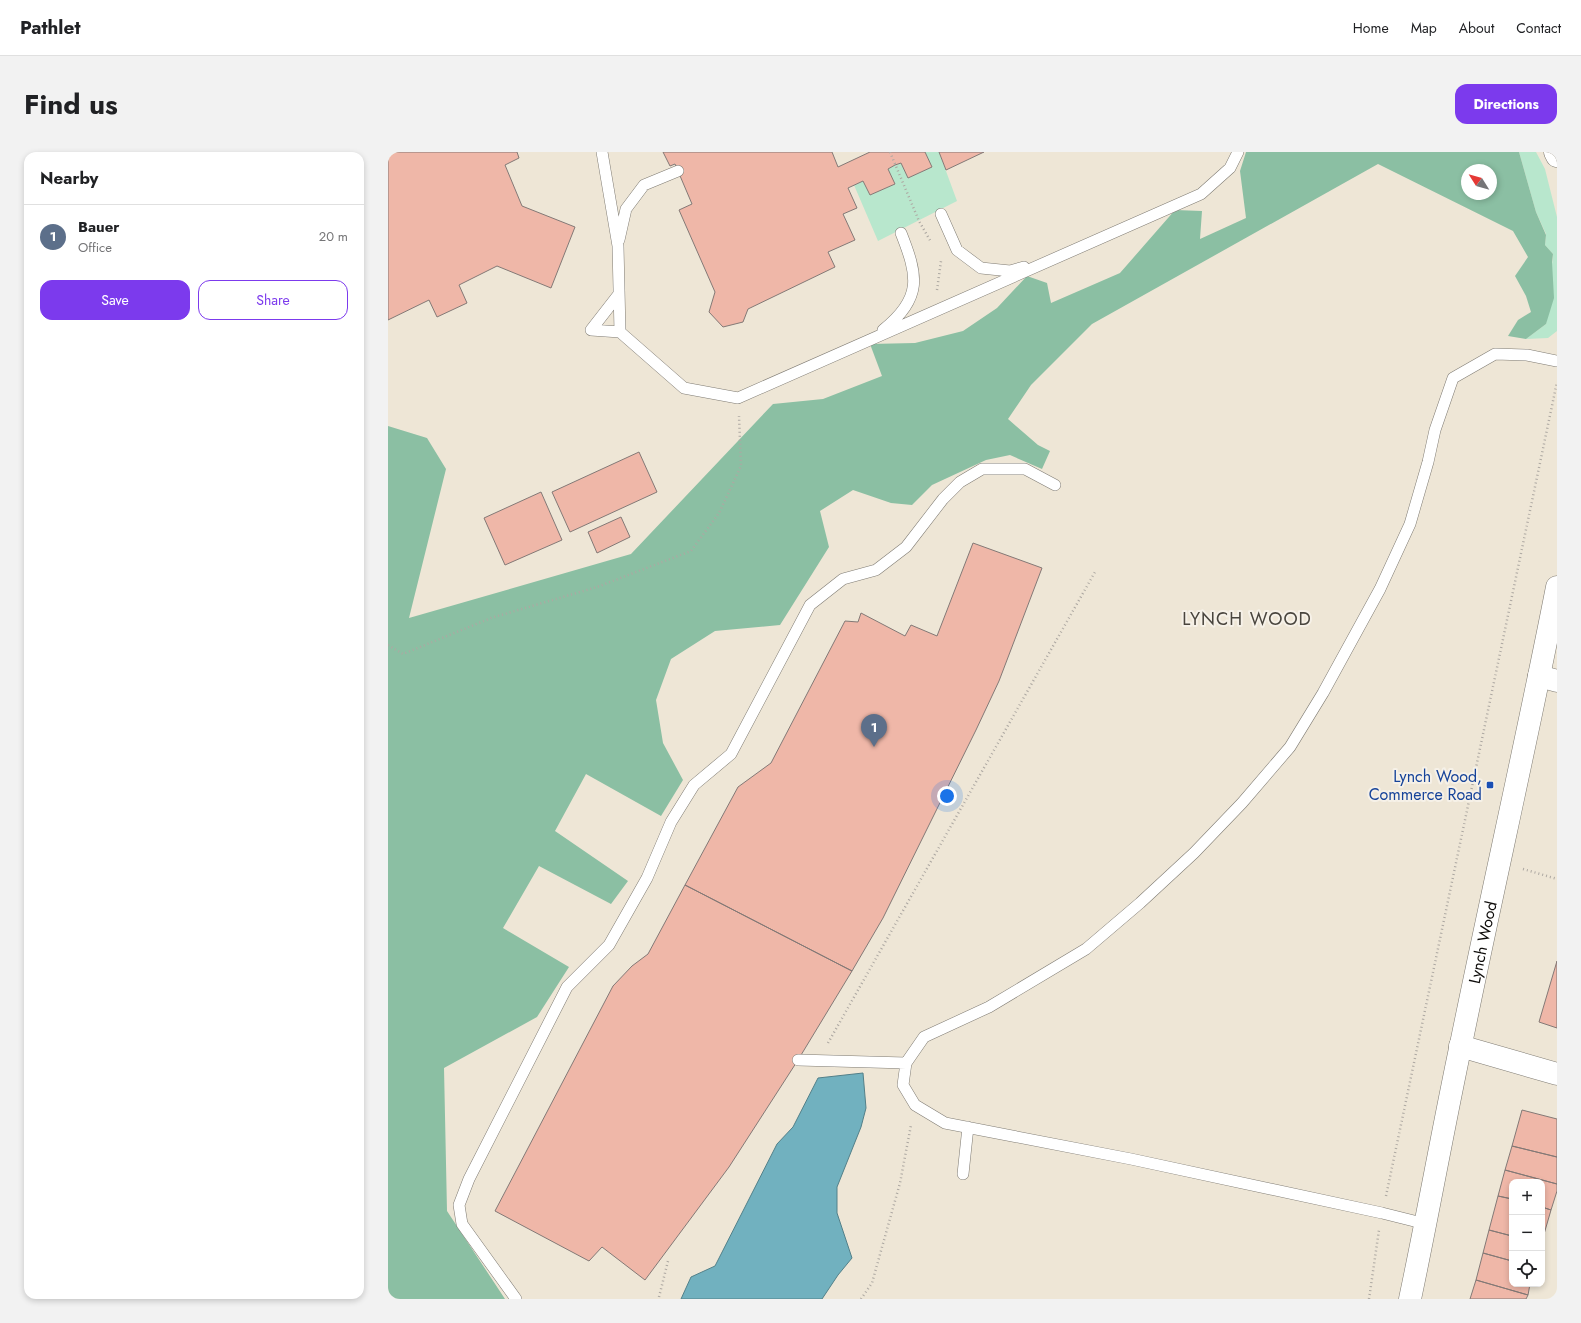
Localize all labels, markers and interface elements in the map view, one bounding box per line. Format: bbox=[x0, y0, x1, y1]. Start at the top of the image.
text: Pathlet bbox=[20, 14, 80, 41]
text: Home bbox=[1353, 18, 1389, 38]
text: Map bbox=[1411, 18, 1437, 38]
text: About bbox=[1459, 18, 1494, 38]
text: Contact bbox=[1516, 18, 1561, 38]
text: Find us bbox=[24, 84, 118, 125]
button: Directions bbox=[1455, 84, 1557, 124]
north arrow bbox=[1461, 164, 1497, 200]
text: Nearby bbox=[40, 166, 98, 190]
text: Bauer bbox=[78, 216, 119, 238]
text: 1 bbox=[50, 227, 56, 246]
text: 20 m bbox=[319, 227, 348, 246]
text: Office bbox=[78, 238, 112, 257]
button: Save bbox=[40, 280, 190, 320]
button: Share bbox=[198, 280, 348, 320]
district label: LYNCH WOOD bbox=[1182, 606, 1312, 632]
pin: 1 bbox=[861, 714, 887, 747]
place label: Lynch Wood, Commerce Road bbox=[1369, 765, 1482, 806]
marker: Lynch Wood, Commerce Road bbox=[1485, 780, 1495, 790]
your location bbox=[937, 786, 957, 806]
street label: Lynch Wood bbox=[1462, 899, 1502, 986]
map controls bbox=[1509, 1179, 1545, 1287]
button: + bbox=[1509, 1179, 1545, 1215]
button: − bbox=[1509, 1215, 1545, 1251]
button: locate bbox=[1509, 1251, 1545, 1287]

